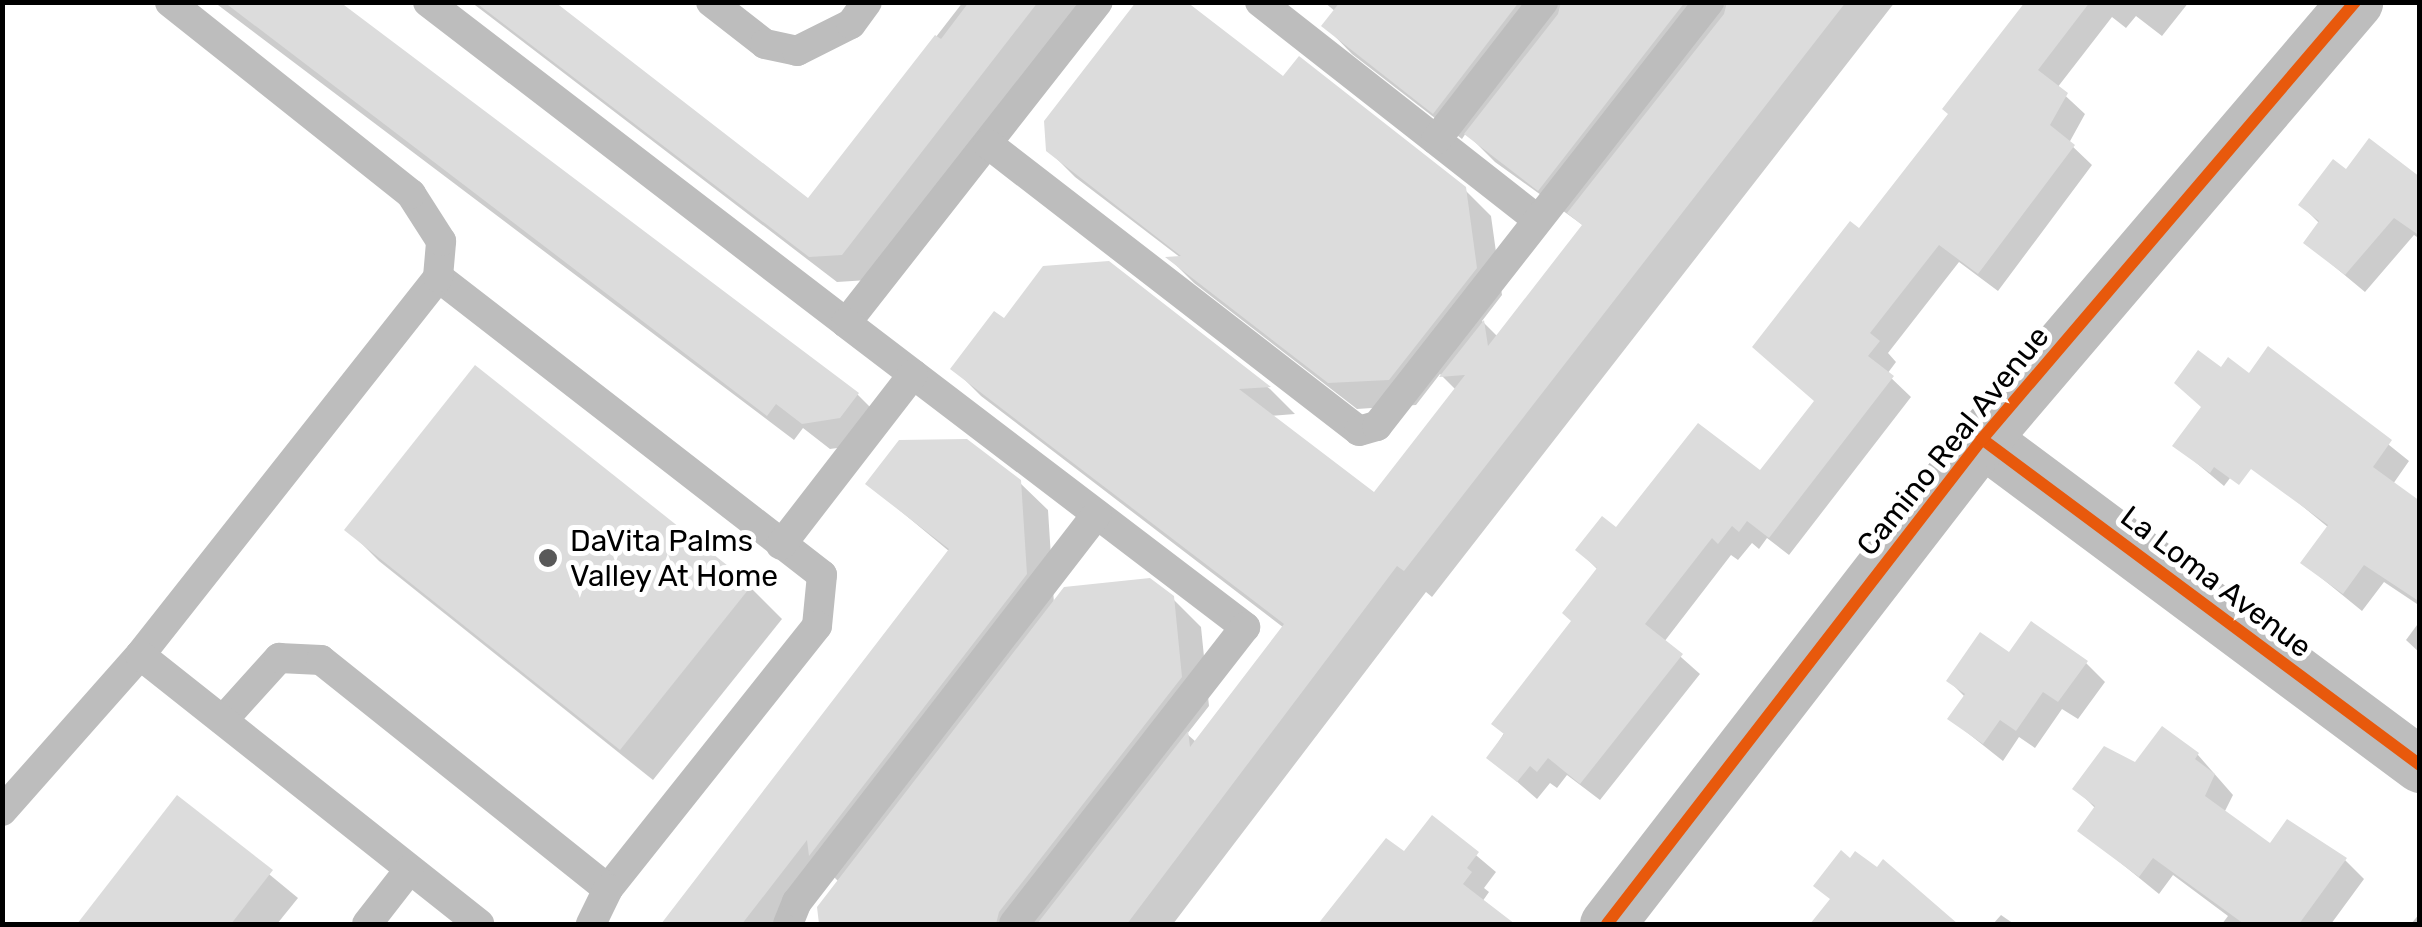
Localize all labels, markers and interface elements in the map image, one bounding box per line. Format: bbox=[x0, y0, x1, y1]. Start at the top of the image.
street label: Camino Real Avenue bbox=[1849, 319, 2057, 563]
street label: La Loma Avenue bbox=[2113, 498, 2319, 666]
place label: DaVita Palms Valley At Home bbox=[570, 523, 780, 594]
marker: DaVita Palms Valley At Home bbox=[535, 545, 561, 571]

